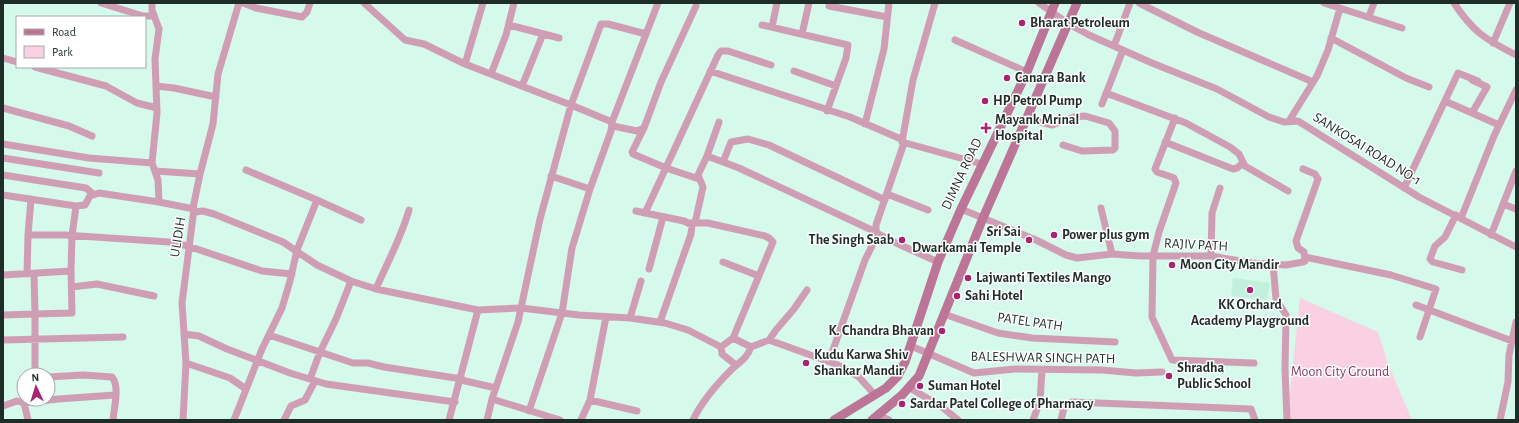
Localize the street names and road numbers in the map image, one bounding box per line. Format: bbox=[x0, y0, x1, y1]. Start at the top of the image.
street label: SANKOSAI ROAD NO-1 bbox=[1311, 110, 1423, 188]
street label: DIMNA ROAD bbox=[939, 136, 985, 212]
street label: ULIDIH bbox=[168, 216, 188, 258]
street label: RAJIV PATH bbox=[1164, 236, 1228, 254]
street label: PATEL PATH bbox=[996, 310, 1064, 334]
street label: BALESHWAR SINGH PATH bbox=[970, 350, 1116, 366]

